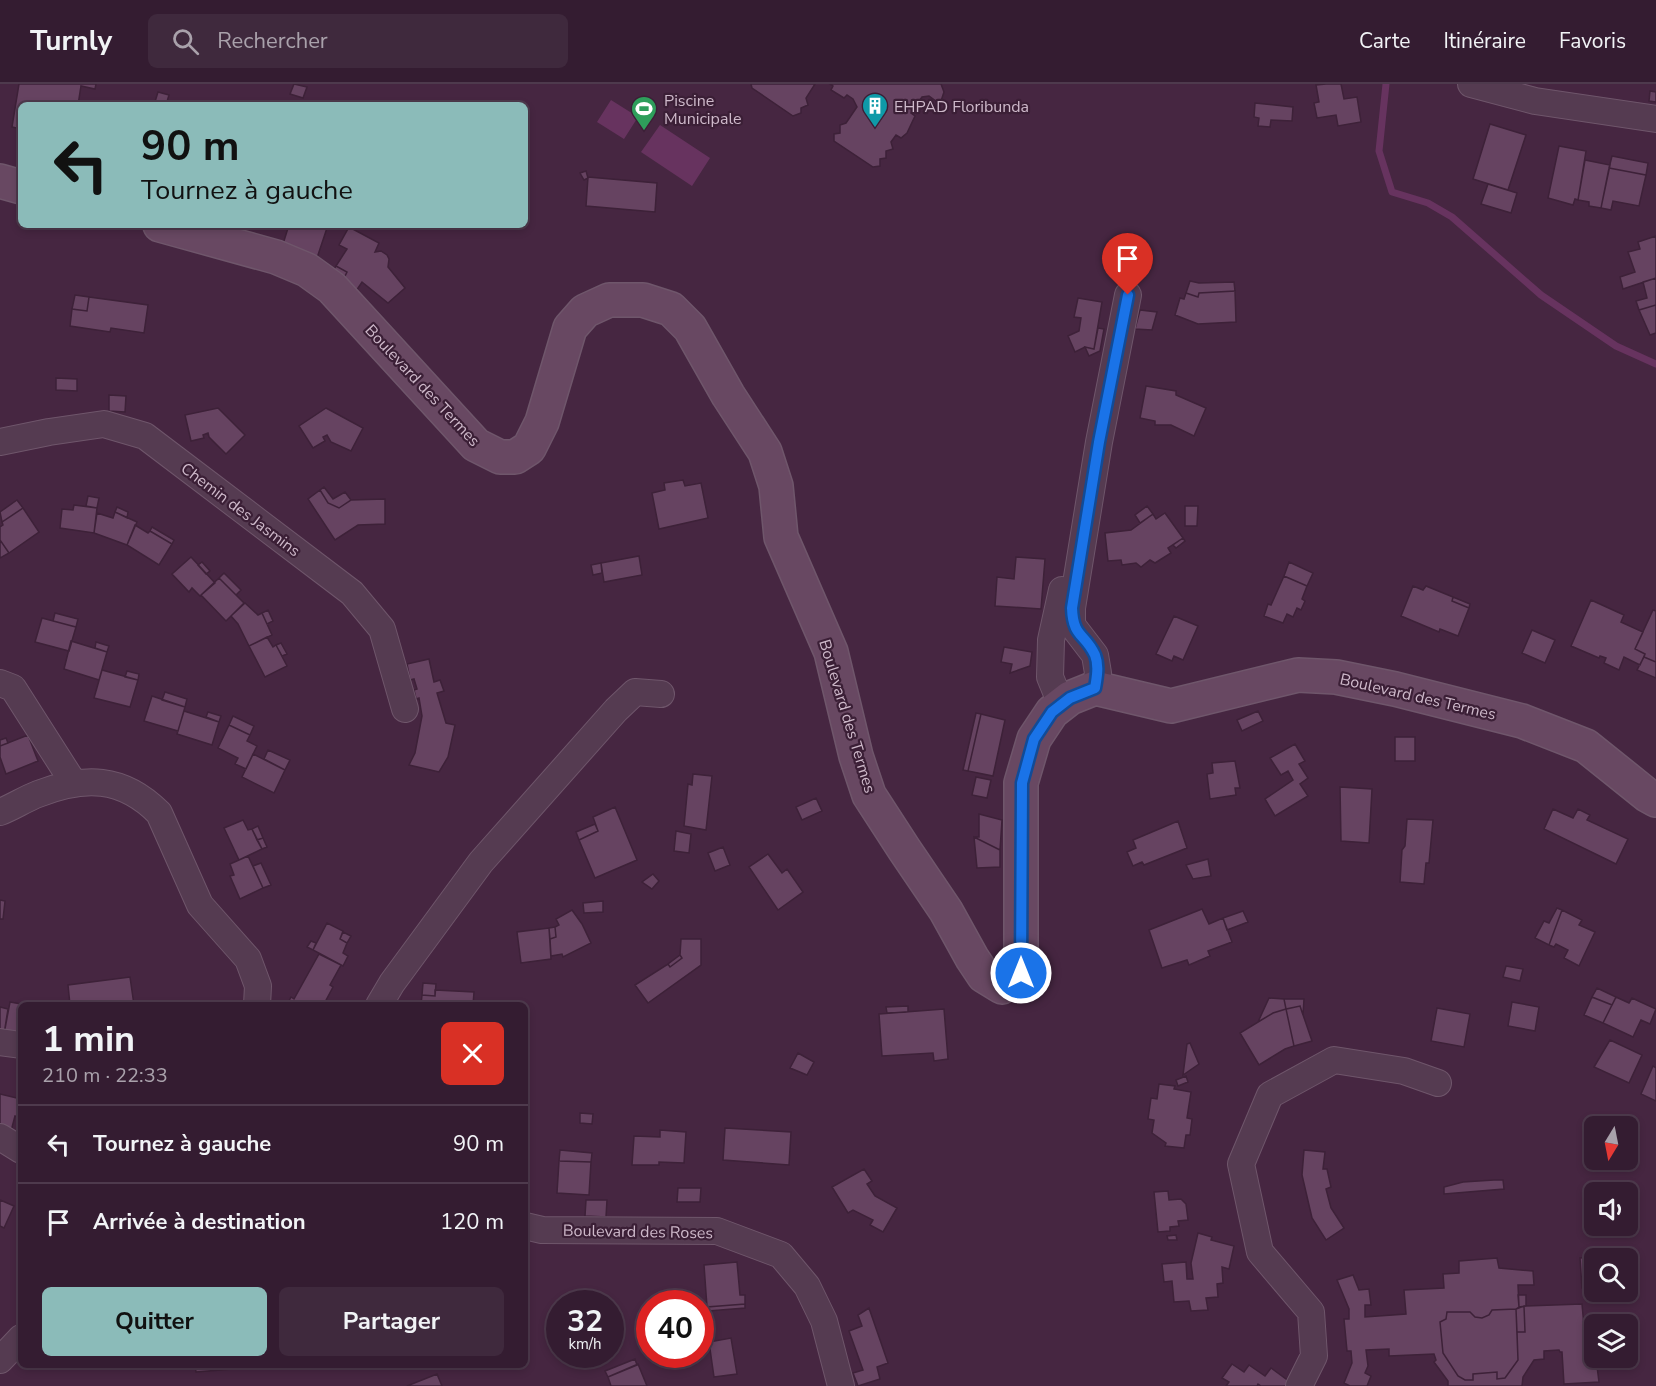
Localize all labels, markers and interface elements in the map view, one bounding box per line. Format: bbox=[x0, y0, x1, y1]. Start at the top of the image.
search box bbox=[148, 14, 568, 68]
text: Turnly bbox=[30, 22, 112, 60]
icon: search bbox=[169, 25, 202, 58]
text: Rechercher bbox=[217, 26, 328, 56]
text: Carte bbox=[1359, 27, 1410, 55]
text: Itinéraire bbox=[1443, 27, 1526, 55]
text: Favoris bbox=[1559, 27, 1626, 55]
place label: Piscine Municipale bbox=[664, 90, 742, 130]
building icon: EHPAD Floribunda bbox=[860, 91, 890, 129]
sports icon: Piscine Municipale bbox=[629, 94, 659, 132]
place label: EHPAD Floribunda bbox=[894, 96, 1029, 118]
text: 90 m bbox=[141, 118, 240, 175]
icon: left bbox=[42, 126, 120, 204]
text: Tournez à gauche bbox=[141, 172, 353, 209]
pin bbox=[1102, 233, 1153, 295]
icon: arrive bbox=[1111, 242, 1144, 275]
street label: Boulevard des Termes bbox=[360, 320, 485, 452]
street label: Chemin des Jasmins bbox=[176, 458, 305, 562]
street label: Boulevard des Termes bbox=[813, 637, 881, 796]
street label: Boulevard des Termes bbox=[1338, 668, 1498, 726]
position arrow bbox=[989, 941, 1053, 1005]
text: 1 min bbox=[42, 1015, 135, 1064]
button: close bbox=[441, 1022, 504, 1085]
text: 210 m · 22:33 bbox=[42, 1062, 168, 1089]
north arrow bbox=[1584, 1116, 1638, 1170]
map controls bbox=[1584, 1116, 1638, 1368]
icon: left bbox=[42, 1128, 75, 1161]
text: Tournez à gauche bbox=[93, 1129, 271, 1159]
text: 90 m bbox=[453, 1129, 504, 1159]
button: sound bbox=[1584, 1182, 1638, 1236]
icon: arrive bbox=[42, 1206, 75, 1239]
text: Arrivée à destination bbox=[93, 1207, 306, 1237]
text: 120 m bbox=[440, 1207, 504, 1237]
street label: Boulevard des Roses bbox=[563, 1220, 713, 1244]
button: search bbox=[1584, 1248, 1638, 1302]
button: Quitter bbox=[42, 1287, 267, 1356]
button: Partager bbox=[279, 1287, 504, 1356]
speed limit sign: 40 bbox=[636, 1290, 714, 1368]
text: 32 bbox=[567, 1301, 603, 1342]
button: layers bbox=[1584, 1314, 1638, 1368]
text: km/h bbox=[568, 1334, 602, 1354]

